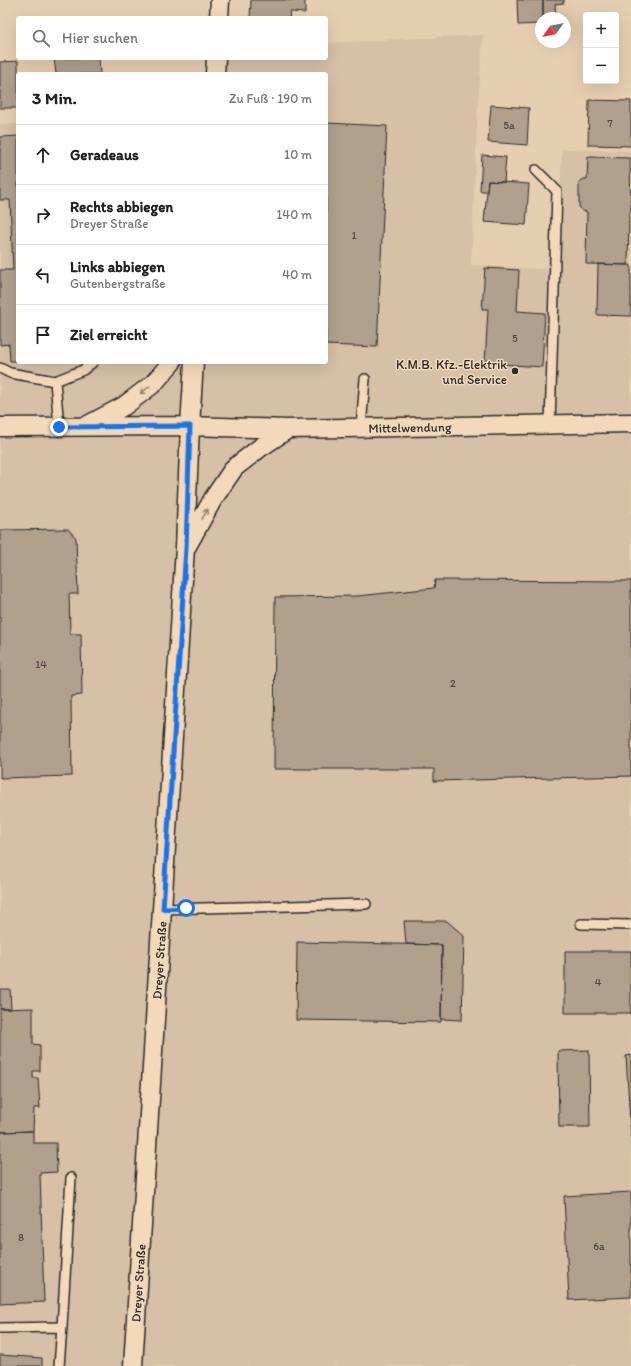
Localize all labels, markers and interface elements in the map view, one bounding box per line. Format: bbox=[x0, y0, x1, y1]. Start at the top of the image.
north arrow bbox=[535, 12, 571, 48]
map controls bbox=[583, 12, 619, 84]
button: + bbox=[583, 12, 619, 48]
search box bbox=[16, 16, 328, 60]
icon: search bbox=[30, 27, 52, 49]
text: Hier suchen bbox=[62, 29, 138, 47]
button: − bbox=[583, 48, 619, 84]
text: 3 Min. bbox=[32, 88, 77, 108]
text: Zu Fuß · 190 m bbox=[229, 91, 312, 106]
house number: 7 bbox=[607, 117, 613, 130]
house number: 5a bbox=[503, 119, 515, 132]
icon: ahead bbox=[32, 144, 54, 166]
text: Geradeaus bbox=[70, 146, 139, 164]
text: 10 m bbox=[284, 147, 312, 162]
text: Rechts abbiegen bbox=[70, 198, 173, 216]
icon: right bbox=[32, 204, 54, 226]
text: 140 m bbox=[276, 207, 312, 222]
text: Dreyer Straße bbox=[70, 216, 148, 231]
house number: 1 bbox=[351, 229, 357, 242]
text: Links abbiegen bbox=[70, 258, 165, 276]
icon: left bbox=[32, 264, 54, 286]
text: 40 m bbox=[282, 267, 312, 282]
text: Gutenbergstraße bbox=[70, 276, 166, 291]
icon: arrive bbox=[32, 324, 54, 346]
text: Ziel erreicht bbox=[70, 326, 147, 344]
house number: 5 bbox=[512, 332, 518, 345]
place label: K.M.B. Kfz.-Elektrik und Service bbox=[396, 357, 507, 387]
marker: K.M.B. Kfz.-Elektrik und Service bbox=[510, 366, 520, 376]
one-way arrow bbox=[140, 385, 151, 394]
route end bbox=[50, 418, 68, 436]
street label: Mittelwendung bbox=[368, 419, 452, 436]
one-way arrow bbox=[201, 508, 209, 520]
house number: 14 bbox=[35, 658, 47, 671]
house number: 2 bbox=[450, 677, 456, 690]
route start bbox=[177, 899, 195, 917]
street label: Dreyer Straße bbox=[149, 920, 170, 1000]
house number: 4 bbox=[595, 976, 602, 989]
house number: 8 bbox=[18, 1231, 24, 1244]
house number: 6a bbox=[593, 1240, 605, 1253]
street label: Dreyer Straße bbox=[128, 1243, 149, 1323]

